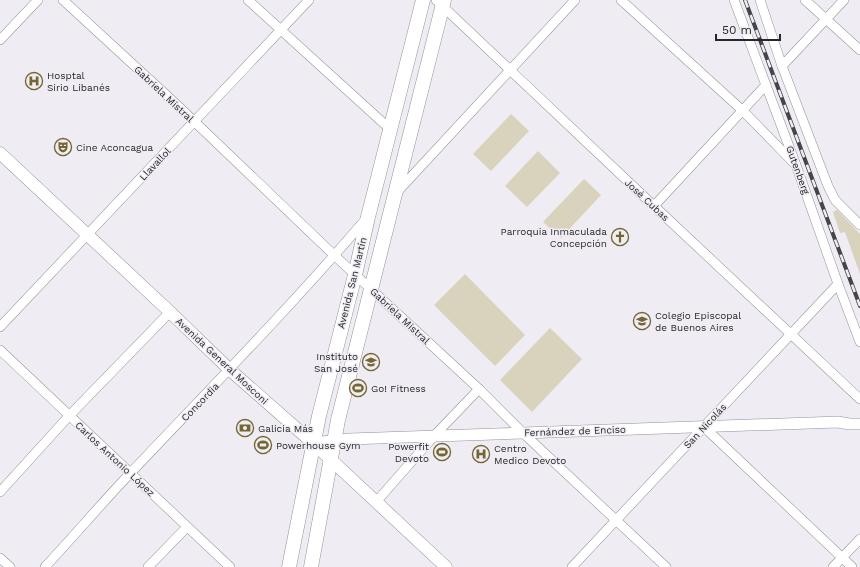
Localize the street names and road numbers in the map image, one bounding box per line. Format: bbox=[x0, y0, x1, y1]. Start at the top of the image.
street label: Gabriela Mistral bbox=[132, 64, 196, 124]
street label: Gutenberg bbox=[784, 144, 812, 196]
street label: Llavallol bbox=[137, 145, 173, 183]
street label: José Cubas bbox=[623, 177, 671, 223]
street label: Avenida San Martín bbox=[335, 236, 369, 330]
street label: Gabriela Mistral bbox=[368, 286, 432, 346]
street label: Avenida General Mosconi bbox=[174, 315, 270, 407]
street label: Concordia bbox=[179, 380, 221, 424]
street label: San Nicolás bbox=[681, 401, 729, 451]
street label: Carlos Antonio López bbox=[73, 419, 157, 499]
street label: Fernández de Enciso bbox=[524, 424, 626, 438]

